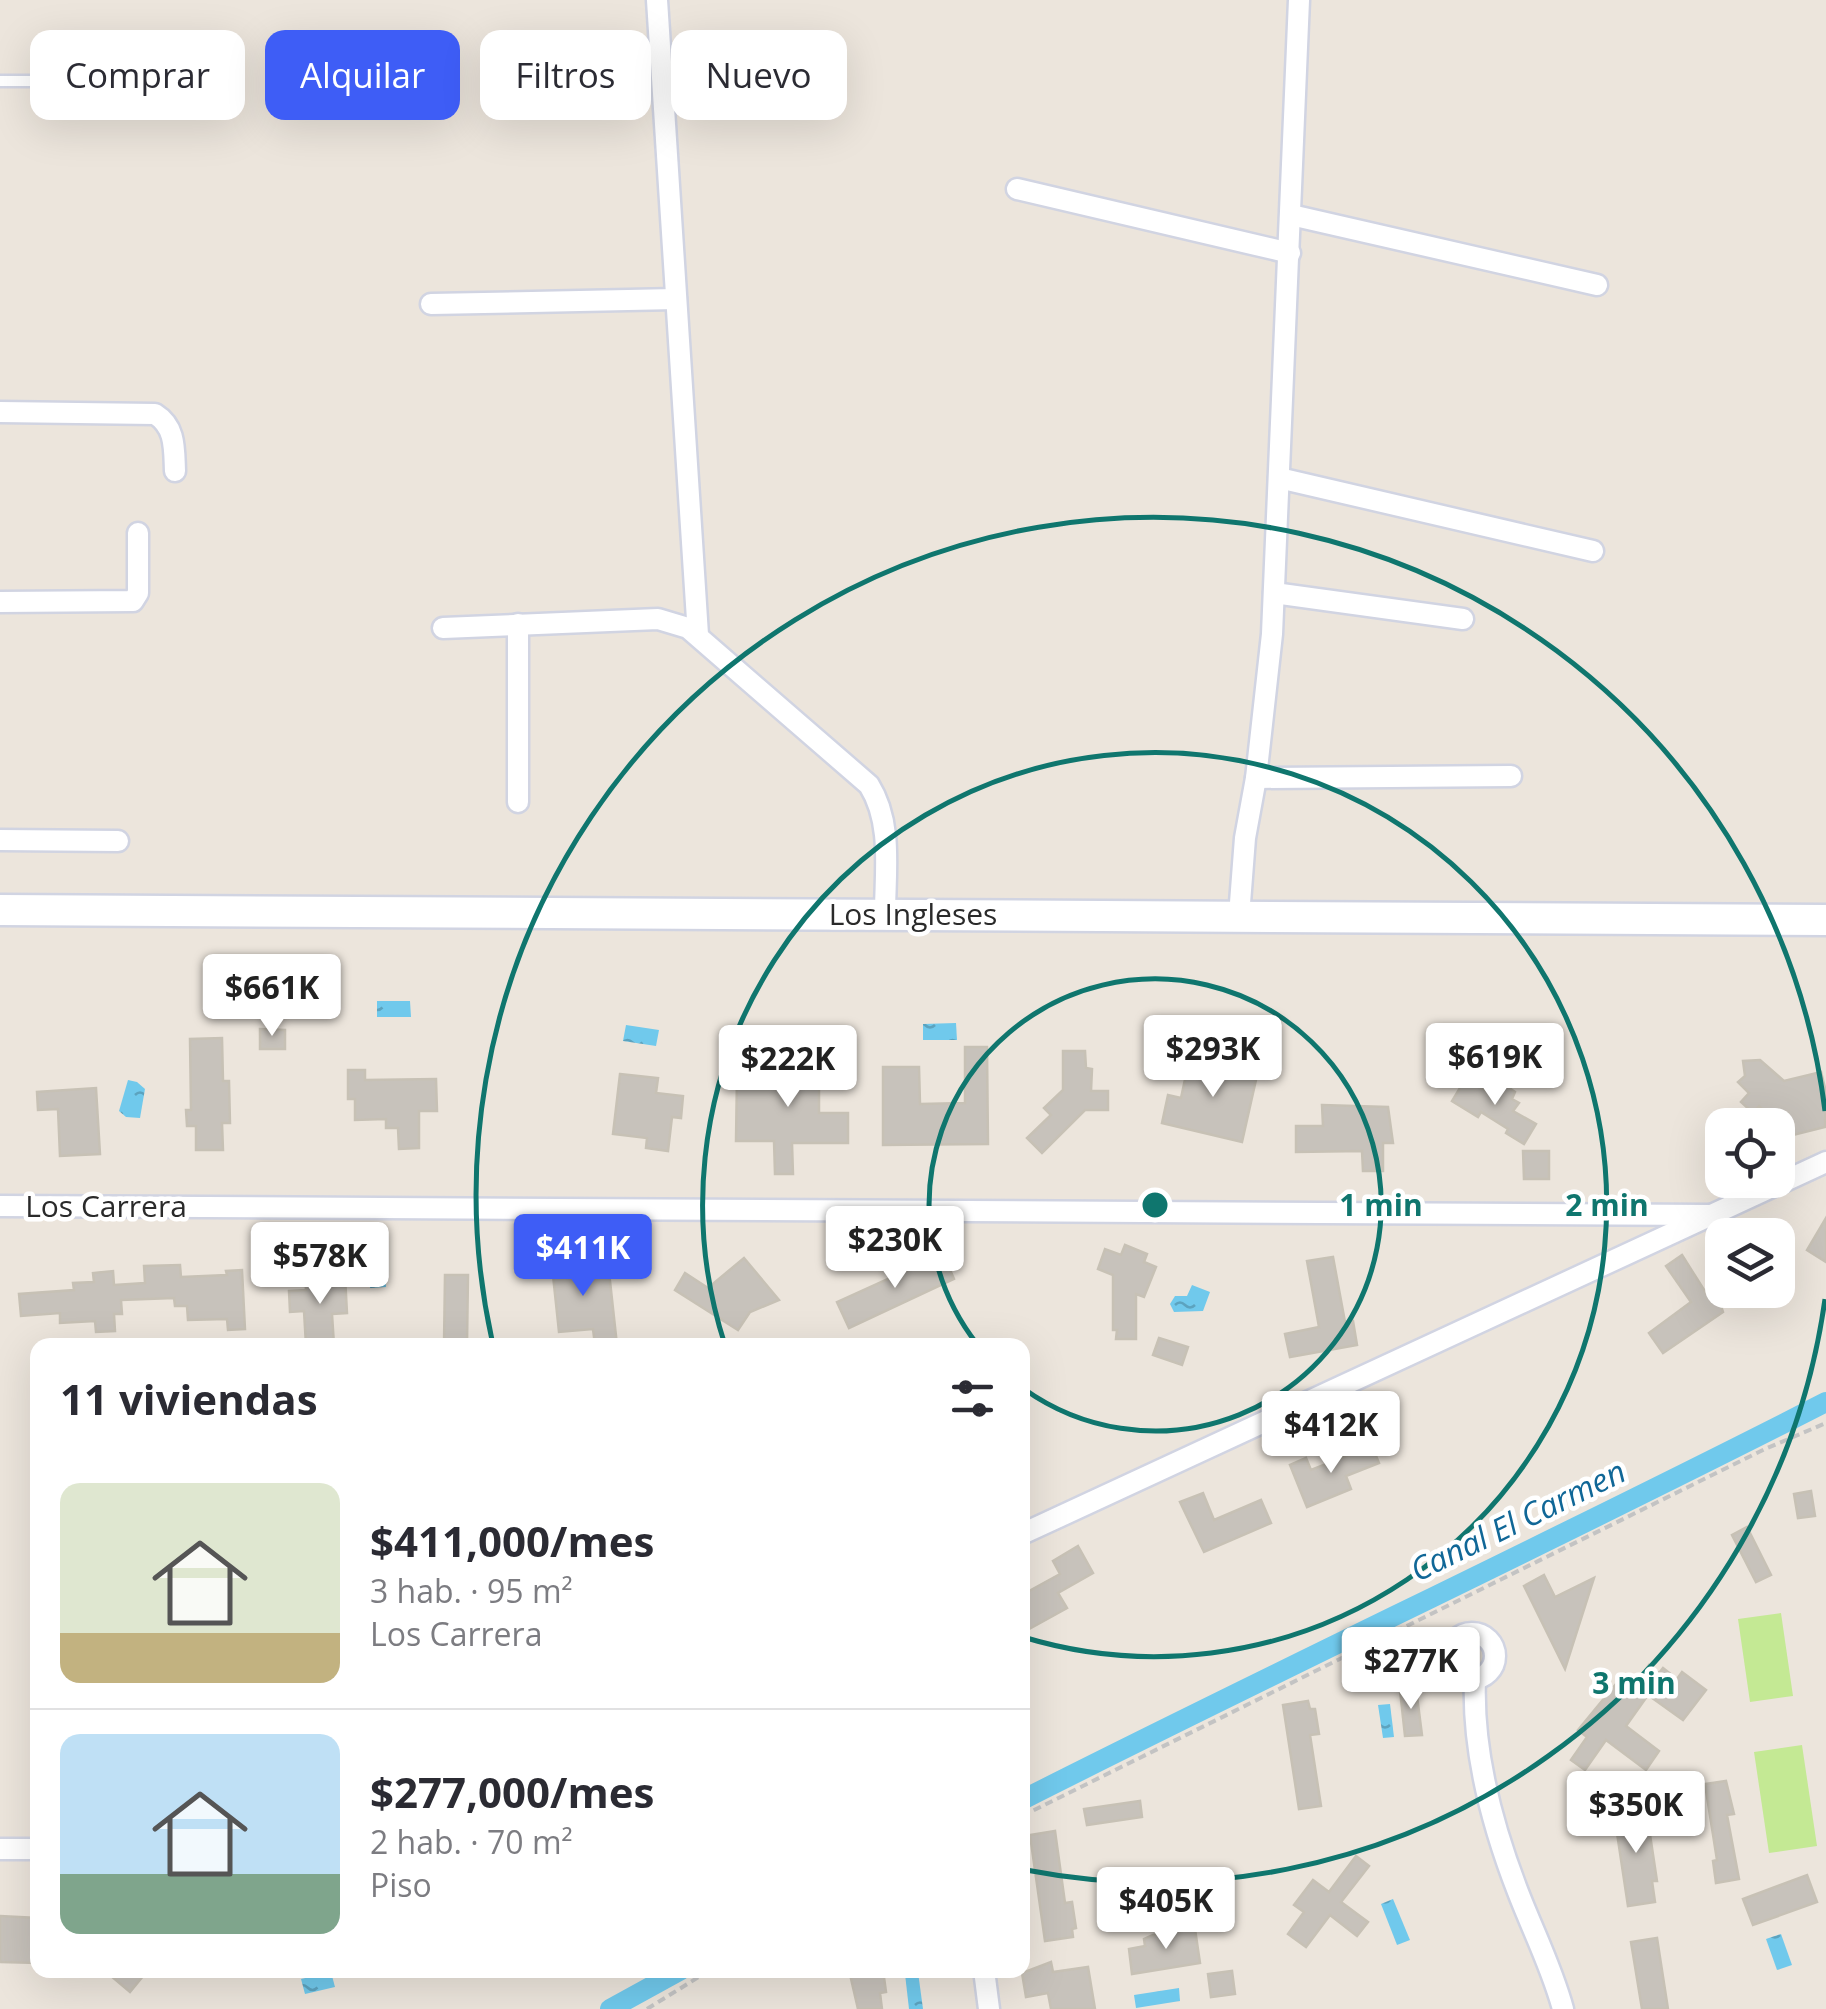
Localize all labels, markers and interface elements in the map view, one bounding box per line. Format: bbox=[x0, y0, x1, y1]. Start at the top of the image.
chip: Comprar bbox=[30, 30, 245, 120]
chip: Alquilar bbox=[265, 30, 460, 120]
chip: Filtros bbox=[480, 30, 651, 120]
chip: Nuevo bbox=[671, 30, 847, 120]
street label: Los Ingleses bbox=[829, 893, 997, 934]
pin: $661K bbox=[202, 954, 342, 1039]
text: $661K bbox=[225, 965, 319, 1008]
pin: $293K bbox=[1143, 1015, 1283, 1100]
pin: $619K bbox=[1425, 1023, 1565, 1108]
pin: $222K bbox=[718, 1025, 858, 1110]
text: $293K bbox=[1166, 1026, 1260, 1069]
text: $619K bbox=[1448, 1034, 1542, 1077]
text: $222K bbox=[741, 1036, 835, 1079]
map controls bbox=[1705, 1108, 1795, 1308]
button: locate bbox=[1705, 1108, 1795, 1198]
text: 1 min bbox=[1339, 1184, 1423, 1225]
text: 2 min bbox=[1565, 1184, 1649, 1225]
street label: Los Carrera bbox=[25, 1185, 187, 1226]
centre of rings bbox=[1137, 1187, 1173, 1223]
pin: $230K bbox=[825, 1206, 965, 1291]
pin: $411K bbox=[513, 1214, 653, 1299]
text: $230K bbox=[848, 1217, 942, 1260]
button: layers bbox=[1705, 1218, 1795, 1308]
pin: $578K bbox=[250, 1222, 390, 1307]
text: $411K bbox=[536, 1225, 630, 1268]
text: $578K bbox=[273, 1233, 367, 1276]
text: 11 viviendas bbox=[60, 1370, 318, 1427]
icon: filters bbox=[945, 1371, 1000, 1426]
pin: $412K bbox=[1261, 1391, 1401, 1476]
text: $412K bbox=[1284, 1402, 1378, 1445]
water label: Canal El Carmen bbox=[1403, 1449, 1632, 1590]
text: $411,000/mes bbox=[370, 1512, 654, 1569]
icon: home bbox=[140, 1523, 260, 1643]
text: 3 hab. · 95 m² bbox=[370, 1569, 573, 1612]
text: Los Carrera bbox=[370, 1612, 542, 1655]
pin: $277K bbox=[1341, 1627, 1481, 1712]
text: $277K bbox=[1364, 1638, 1458, 1681]
text: 3 min bbox=[1592, 1662, 1676, 1703]
text: $277,000/mes bbox=[370, 1763, 654, 1820]
pin: $350K bbox=[1566, 1771, 1706, 1856]
icon: home bbox=[140, 1774, 260, 1894]
text: $350K bbox=[1589, 1782, 1683, 1825]
text: 2 hab. · 70 m² bbox=[370, 1820, 573, 1863]
text: Piso bbox=[370, 1863, 432, 1906]
pin: $405K bbox=[1096, 1867, 1236, 1952]
text: $405K bbox=[1119, 1878, 1213, 1921]

